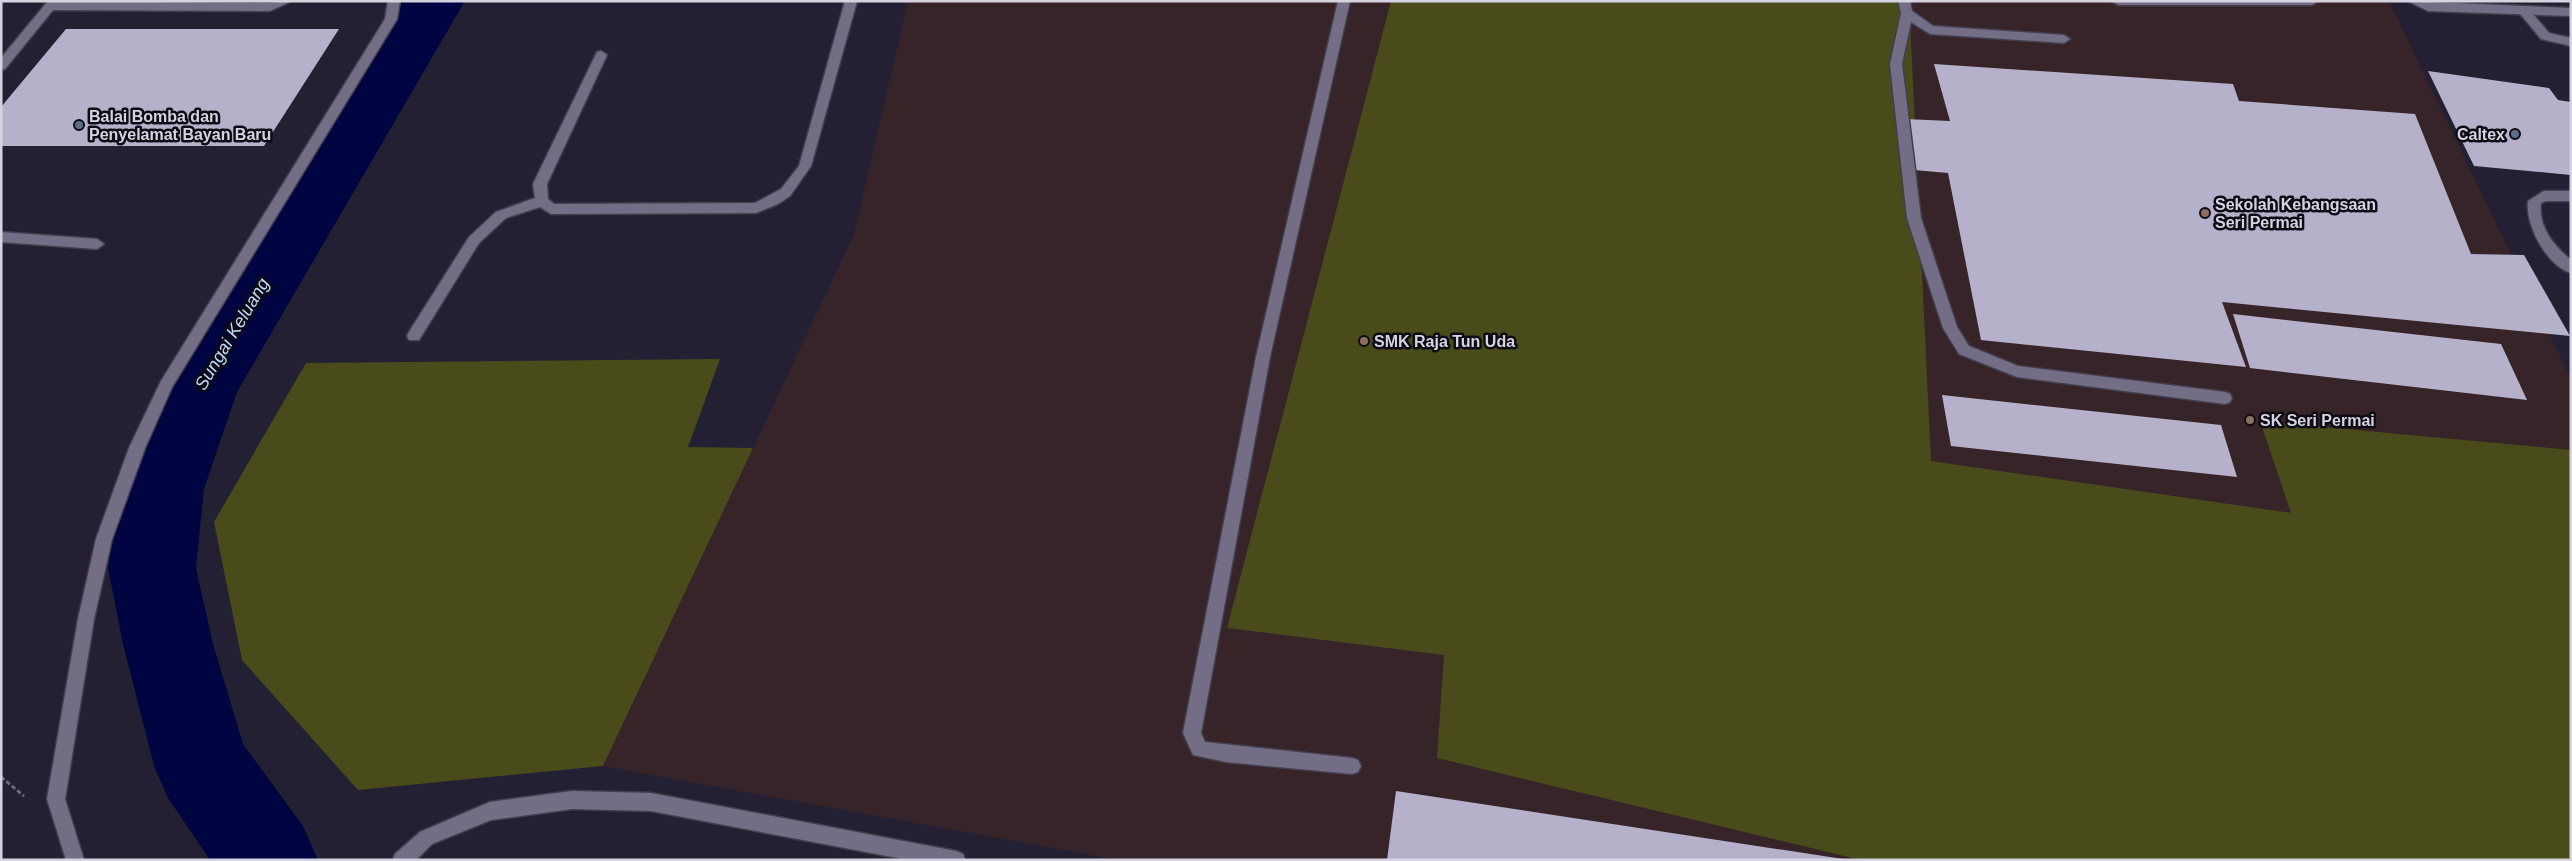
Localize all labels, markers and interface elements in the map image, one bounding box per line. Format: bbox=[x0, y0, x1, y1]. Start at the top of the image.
place label: Balai Bomba dan Penyelamat Bayan Baru bbox=[89, 108, 271, 143]
marker: Balai Bomba dan Penyelamat Bayan Baru bbox=[73, 119, 85, 131]
place label: Caltex bbox=[2457, 126, 2505, 143]
marker: Caltex bbox=[2509, 128, 2521, 140]
place label: Sekolah Kebangsaan Seri Permai bbox=[2215, 196, 2376, 231]
marker: Sekolah Kebangsaan Seri Permai bbox=[2199, 207, 2211, 219]
water label: Sungai Keluang bbox=[191, 274, 273, 394]
place label: SMK Raja Tun Uda bbox=[1374, 333, 1515, 350]
marker: SMK Raja Tun Uda bbox=[1358, 335, 1370, 347]
place label: SK Seri Permai bbox=[2260, 412, 2375, 429]
marker: SK Seri Permai bbox=[2244, 414, 2256, 426]

